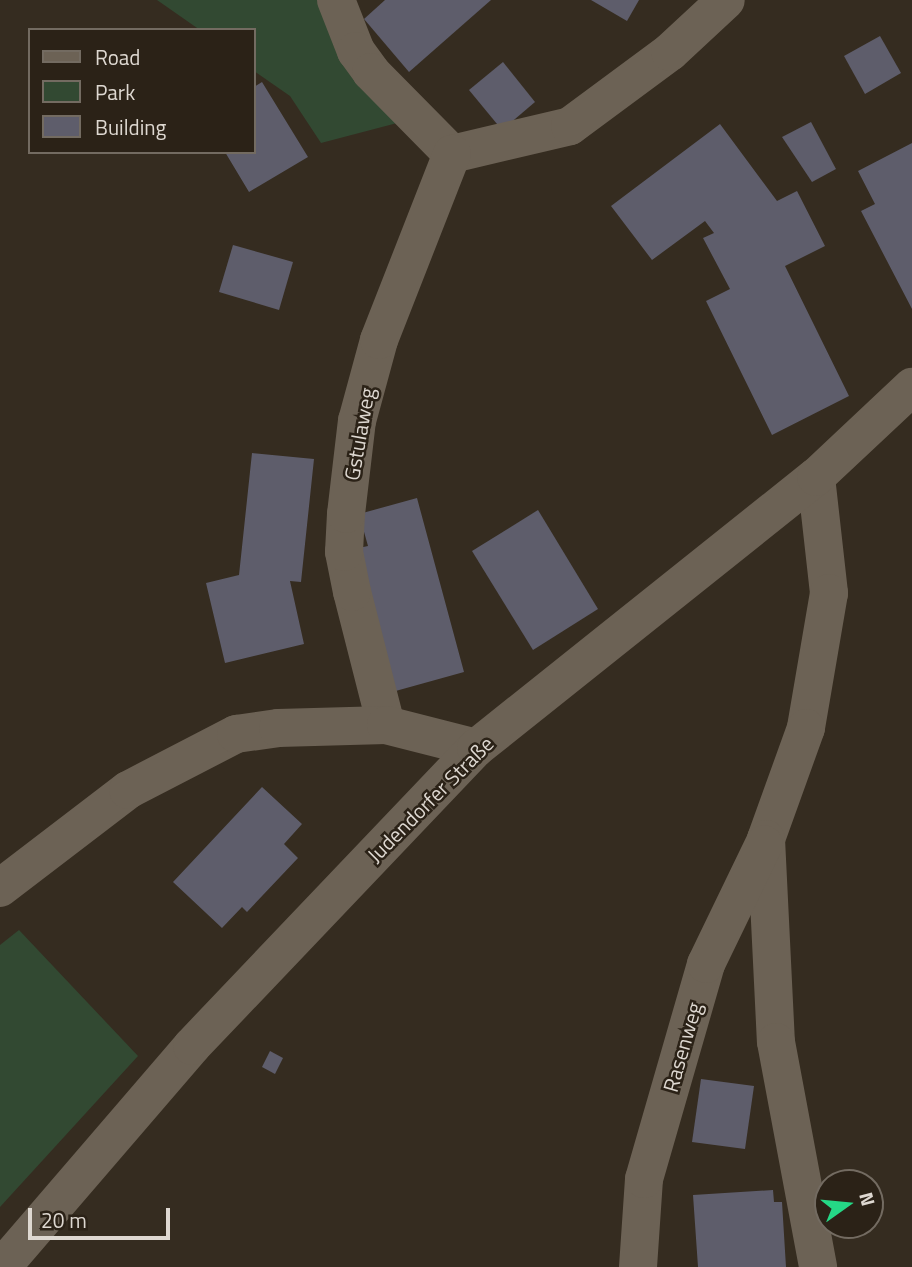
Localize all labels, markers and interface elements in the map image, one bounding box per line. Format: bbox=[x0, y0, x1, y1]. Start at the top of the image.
legend bbox=[28, 28, 256, 154]
text: Road bbox=[95, 41, 140, 73]
text: Park bbox=[95, 76, 135, 108]
text: Building bbox=[95, 111, 166, 143]
street label: Gstulaweg bbox=[338, 386, 380, 482]
street label: Judendorfer Straße bbox=[362, 731, 498, 867]
street label: Rasenweg bbox=[657, 999, 707, 1095]
north arrow bbox=[814, 1169, 884, 1239]
text: N bbox=[852, 1189, 884, 1209]
scale bar bbox=[32, 1194, 173, 1238]
text: 20 m bbox=[41, 1204, 87, 1236]

